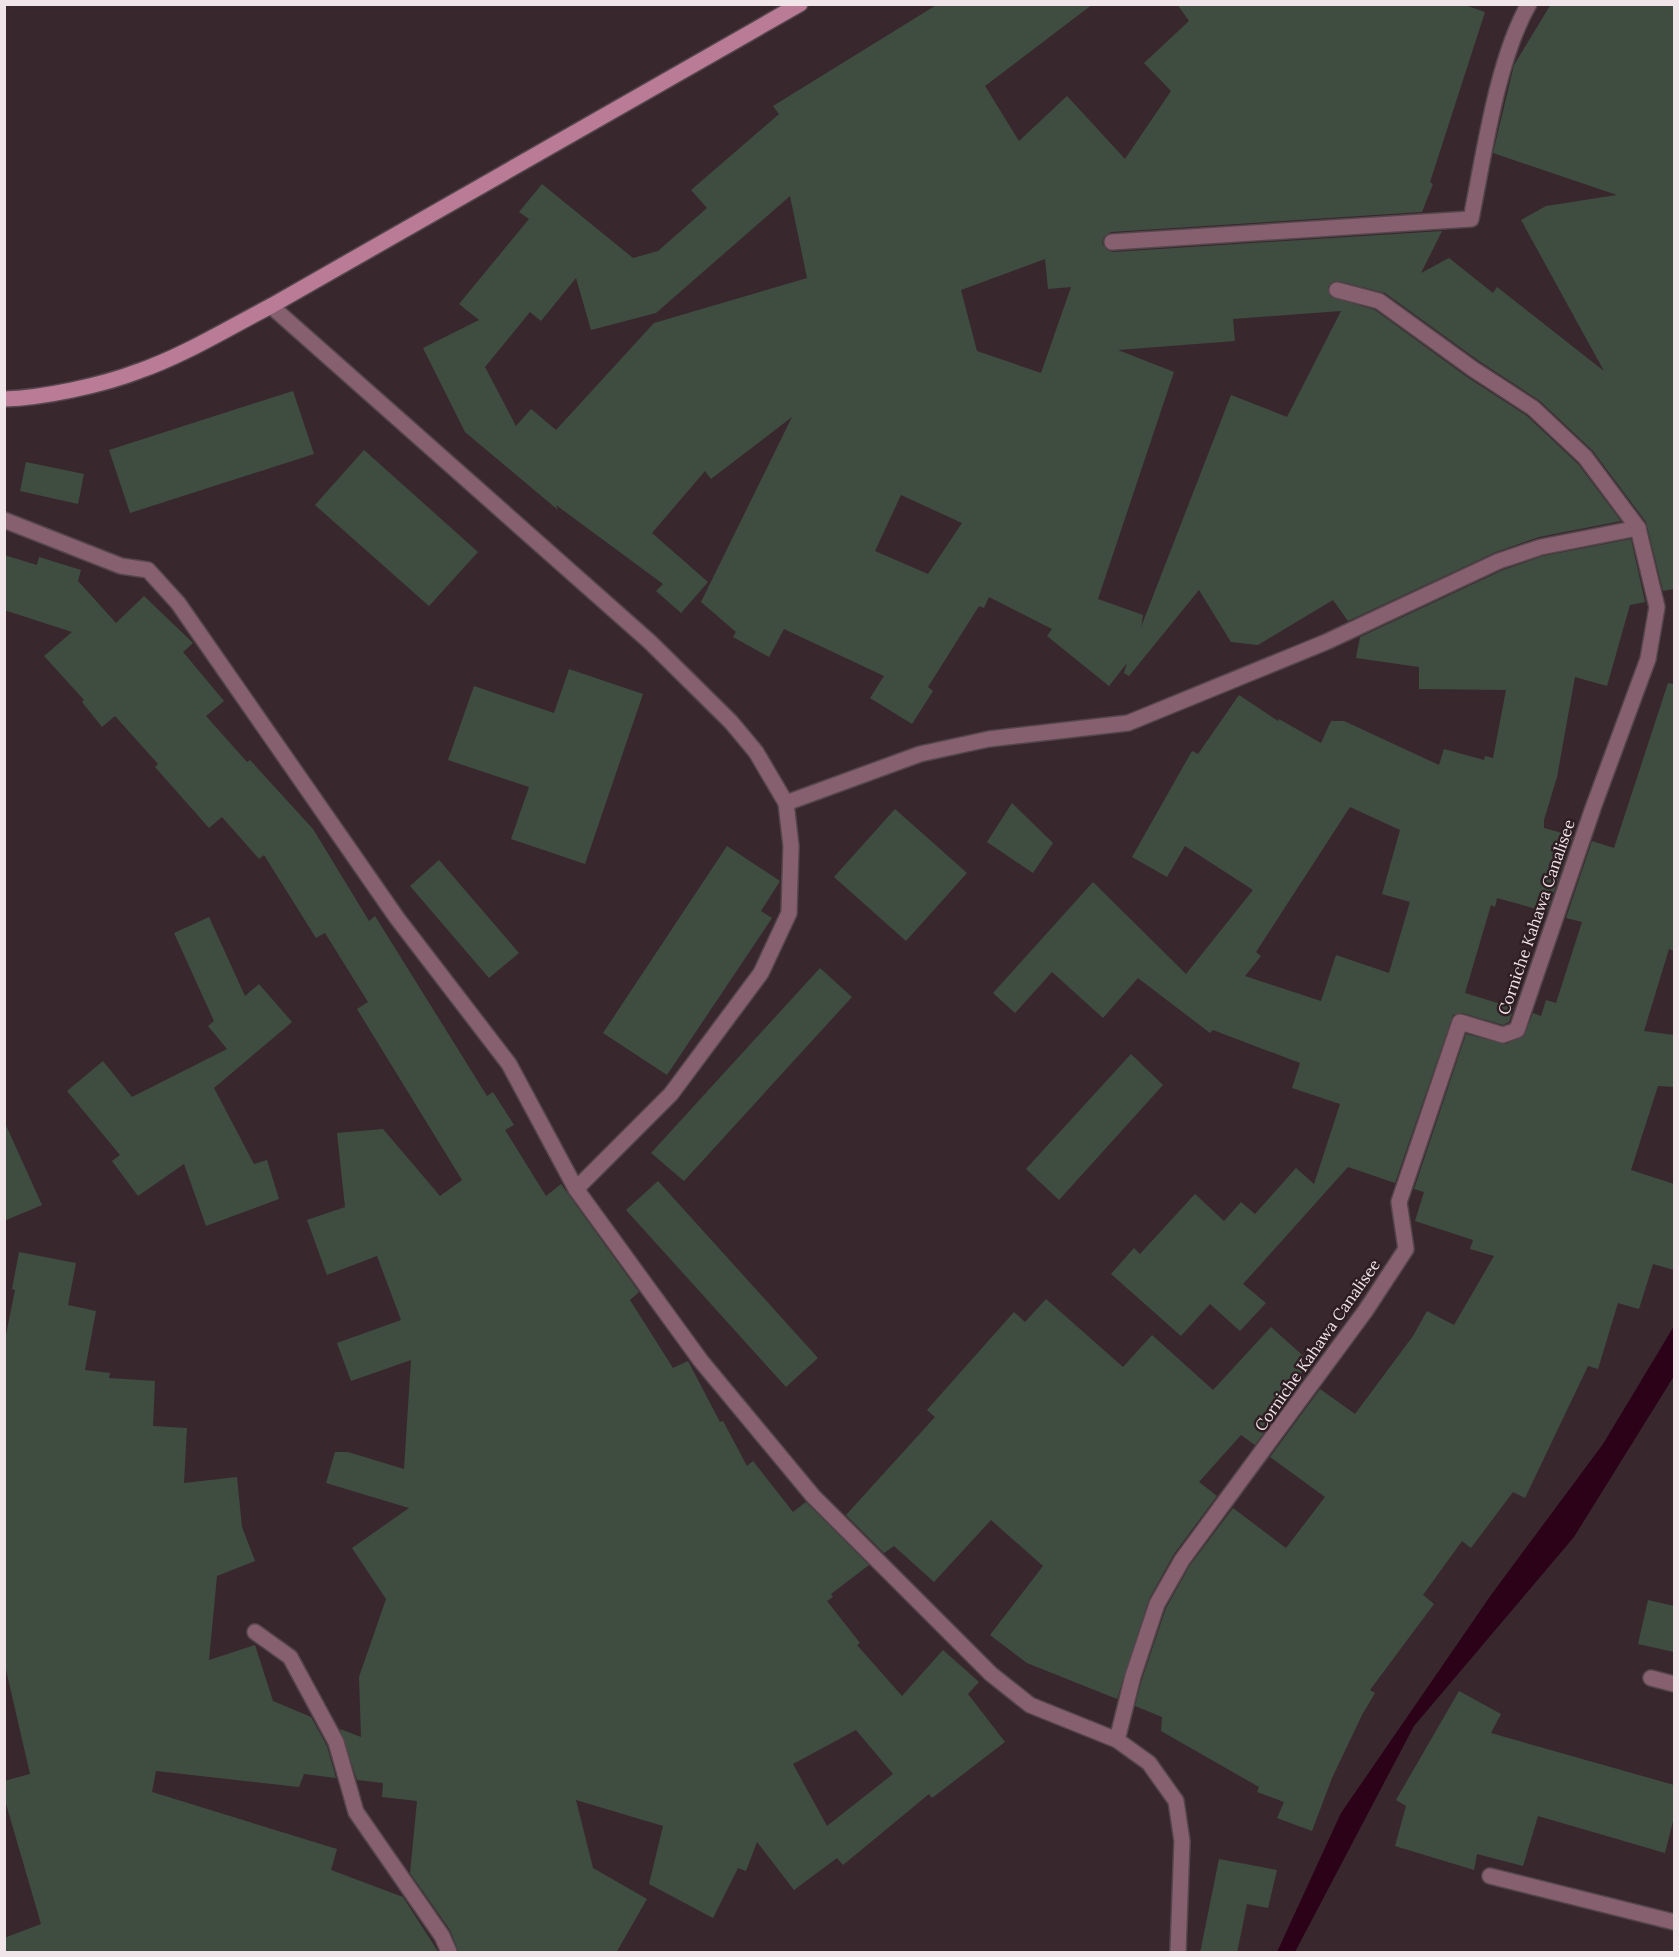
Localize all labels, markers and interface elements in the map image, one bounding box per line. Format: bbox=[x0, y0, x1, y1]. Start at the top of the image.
street label: Corniche Kahawa Canalisee bbox=[1493, 816, 1579, 1017]
street label: Corniche Kahawa Canalisee bbox=[1250, 1255, 1384, 1435]

